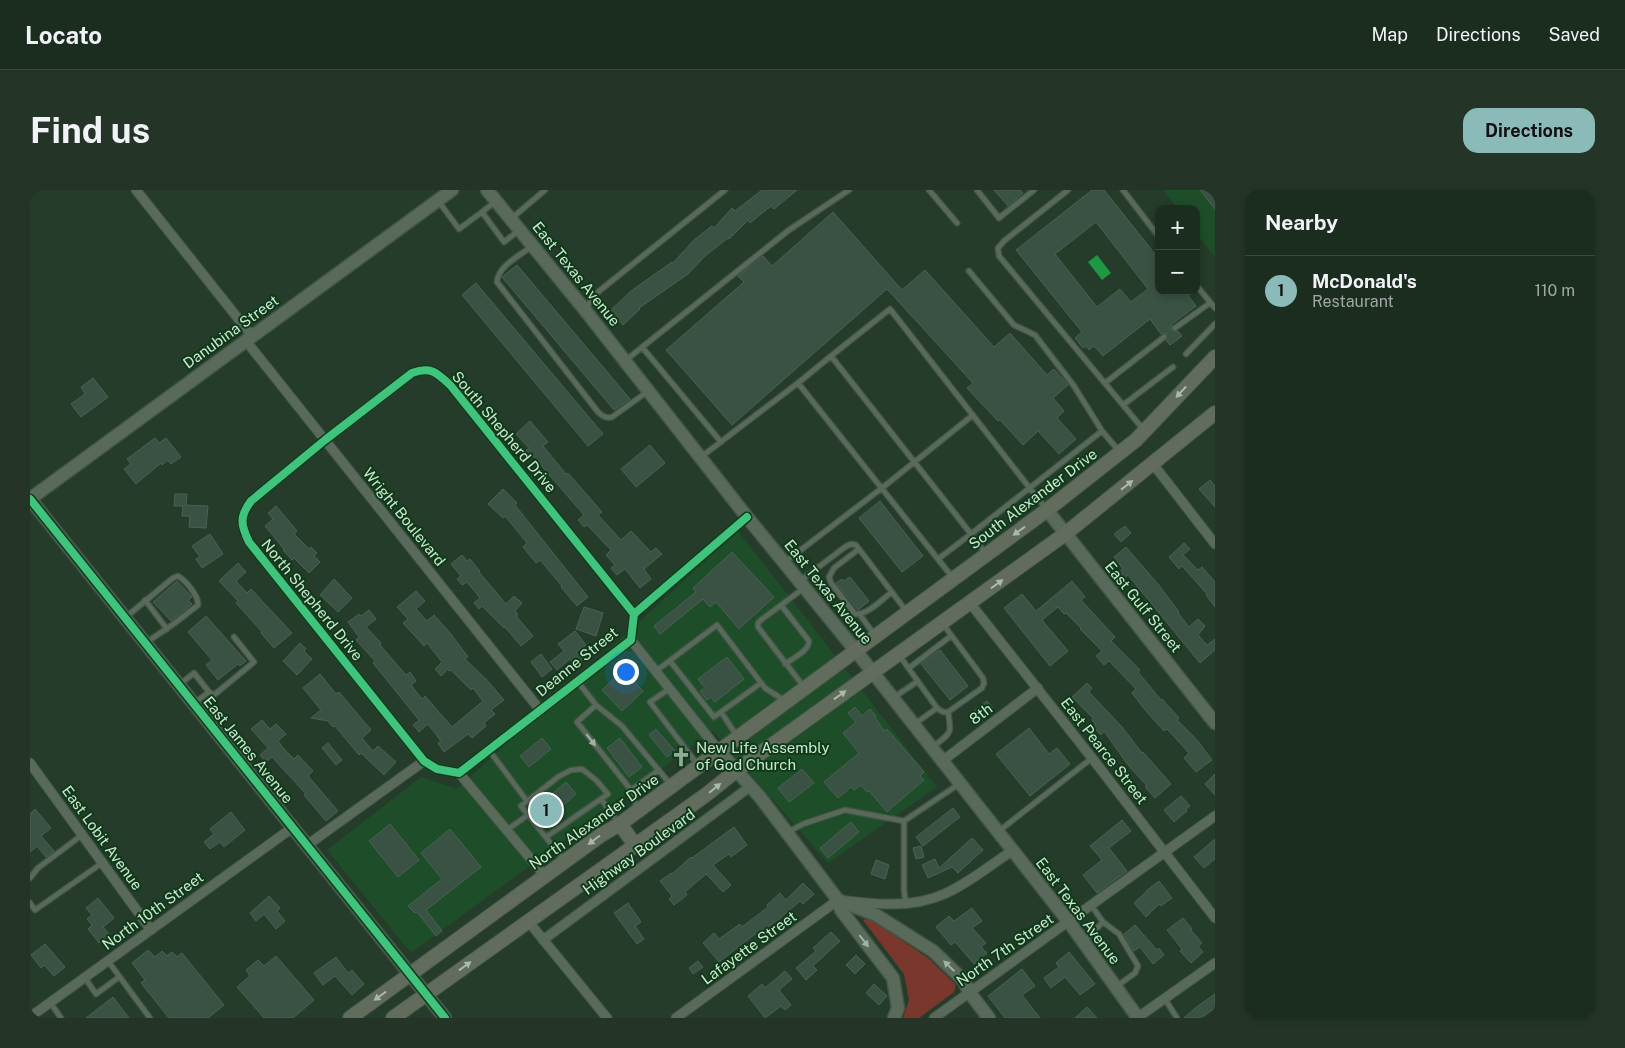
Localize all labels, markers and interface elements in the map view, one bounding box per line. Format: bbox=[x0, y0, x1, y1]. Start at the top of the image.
text: Locato bbox=[25, 21, 102, 49]
text: Map bbox=[1371, 24, 1408, 45]
text: Directions bbox=[1436, 24, 1521, 45]
text: Saved bbox=[1549, 24, 1600, 45]
button: Directions bbox=[1463, 108, 1595, 153]
text: Find us bbox=[30, 110, 150, 151]
map controls bbox=[1155, 205, 1200, 295]
button: + bbox=[1155, 205, 1200, 250]
text: Nearby bbox=[1265, 210, 1338, 235]
street label: East Texas Avenue bbox=[529, 218, 624, 329]
button: − bbox=[1155, 250, 1200, 295]
text: McDonald's bbox=[1312, 270, 1417, 292]
text: 1 bbox=[1278, 281, 1284, 300]
text: 110 m bbox=[1534, 281, 1575, 300]
street label: Danubina Street bbox=[180, 291, 282, 372]
text: Restaurant bbox=[1312, 292, 1394, 311]
street label: South Shepherd Drive bbox=[449, 368, 560, 496]
one-way arrow bbox=[1175, 386, 1187, 398]
street label: South Alexander Drive bbox=[965, 445, 1100, 552]
street label: Wright Boulevard bbox=[360, 464, 449, 569]
one-way arrow bbox=[1120, 480, 1133, 491]
one-way arrow bbox=[1012, 526, 1025, 536]
street label: North Shepherd Drive bbox=[258, 536, 366, 664]
street label: East Texas Avenue bbox=[781, 536, 876, 647]
street label: East Gulf Street bbox=[1102, 558, 1185, 656]
one-way arrow bbox=[990, 578, 1003, 589]
street label: Deanne Street bbox=[532, 623, 621, 700]
your location bbox=[613, 659, 639, 685]
one-way arrow bbox=[834, 690, 847, 700]
street label: East James Avenue bbox=[200, 693, 297, 807]
street label: East Pearce Street bbox=[1058, 694, 1151, 807]
street label: 8th bbox=[966, 700, 995, 728]
one-way arrow bbox=[586, 733, 597, 746]
place label: New Life Assembly of God Church bbox=[696, 739, 829, 773]
church icon: New Life Assembly of God Church bbox=[670, 746, 692, 768]
street label: North Alexander Drive bbox=[526, 770, 662, 873]
street label: East Lobit Avenue bbox=[59, 782, 146, 893]
one-way arrow bbox=[708, 783, 721, 794]
pin: 1 bbox=[530, 791, 562, 829]
street label: Highway Boulevard bbox=[579, 805, 698, 898]
one-way arrow bbox=[587, 835, 601, 845]
street label: East Texas Avenue bbox=[1033, 854, 1124, 967]
street label: North 10th Street bbox=[99, 868, 207, 953]
street label: Lafayette Street bbox=[698, 907, 800, 988]
street label: North 7th Street bbox=[953, 910, 1057, 989]
one-way arrow bbox=[859, 934, 870, 947]
one-way arrow bbox=[943, 960, 955, 972]
one-way arrow bbox=[458, 961, 472, 971]
one-way arrow bbox=[373, 991, 387, 1001]

